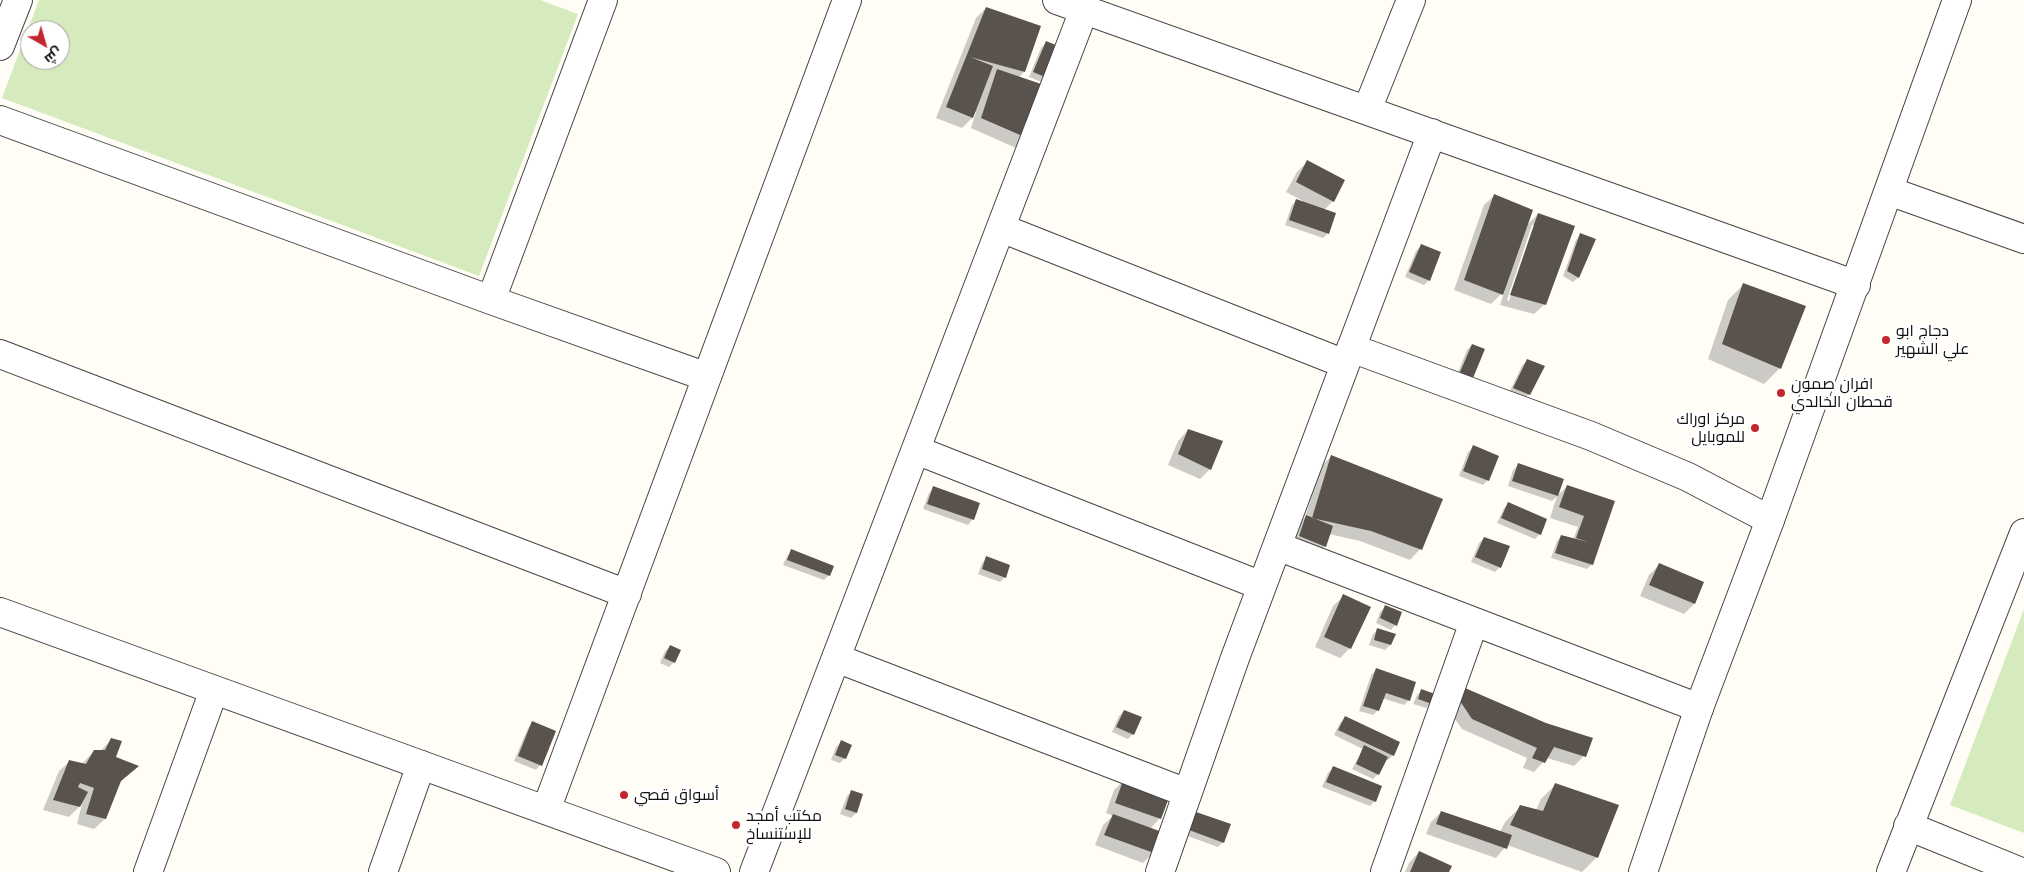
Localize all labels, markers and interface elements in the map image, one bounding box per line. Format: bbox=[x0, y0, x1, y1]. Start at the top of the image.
north arrow bbox=[20, 20, 70, 70]
text: ش bbox=[41, 43, 66, 69]
place label: دجاج ابو علي الشهير bbox=[1896, 321, 1969, 359]
marker: دجاج ابو علي الشهير bbox=[1880, 334, 1892, 346]
place label: افران صمون قحطان الخالدي bbox=[1791, 374, 1893, 412]
marker: افران صمون قحطان الخالدي bbox=[1775, 387, 1787, 399]
place label: مركز اوراك للموبايل bbox=[1676, 409, 1745, 447]
marker: مركز اوراك للموبايل bbox=[1749, 422, 1761, 434]
place label: أسواق قصي bbox=[634, 785, 719, 805]
marker: أسواق قصي bbox=[618, 789, 630, 801]
place label: مكتب أمجد للإستنساخ bbox=[746, 806, 822, 844]
marker: مكتب أمجد للإستنساخ bbox=[730, 819, 742, 831]

